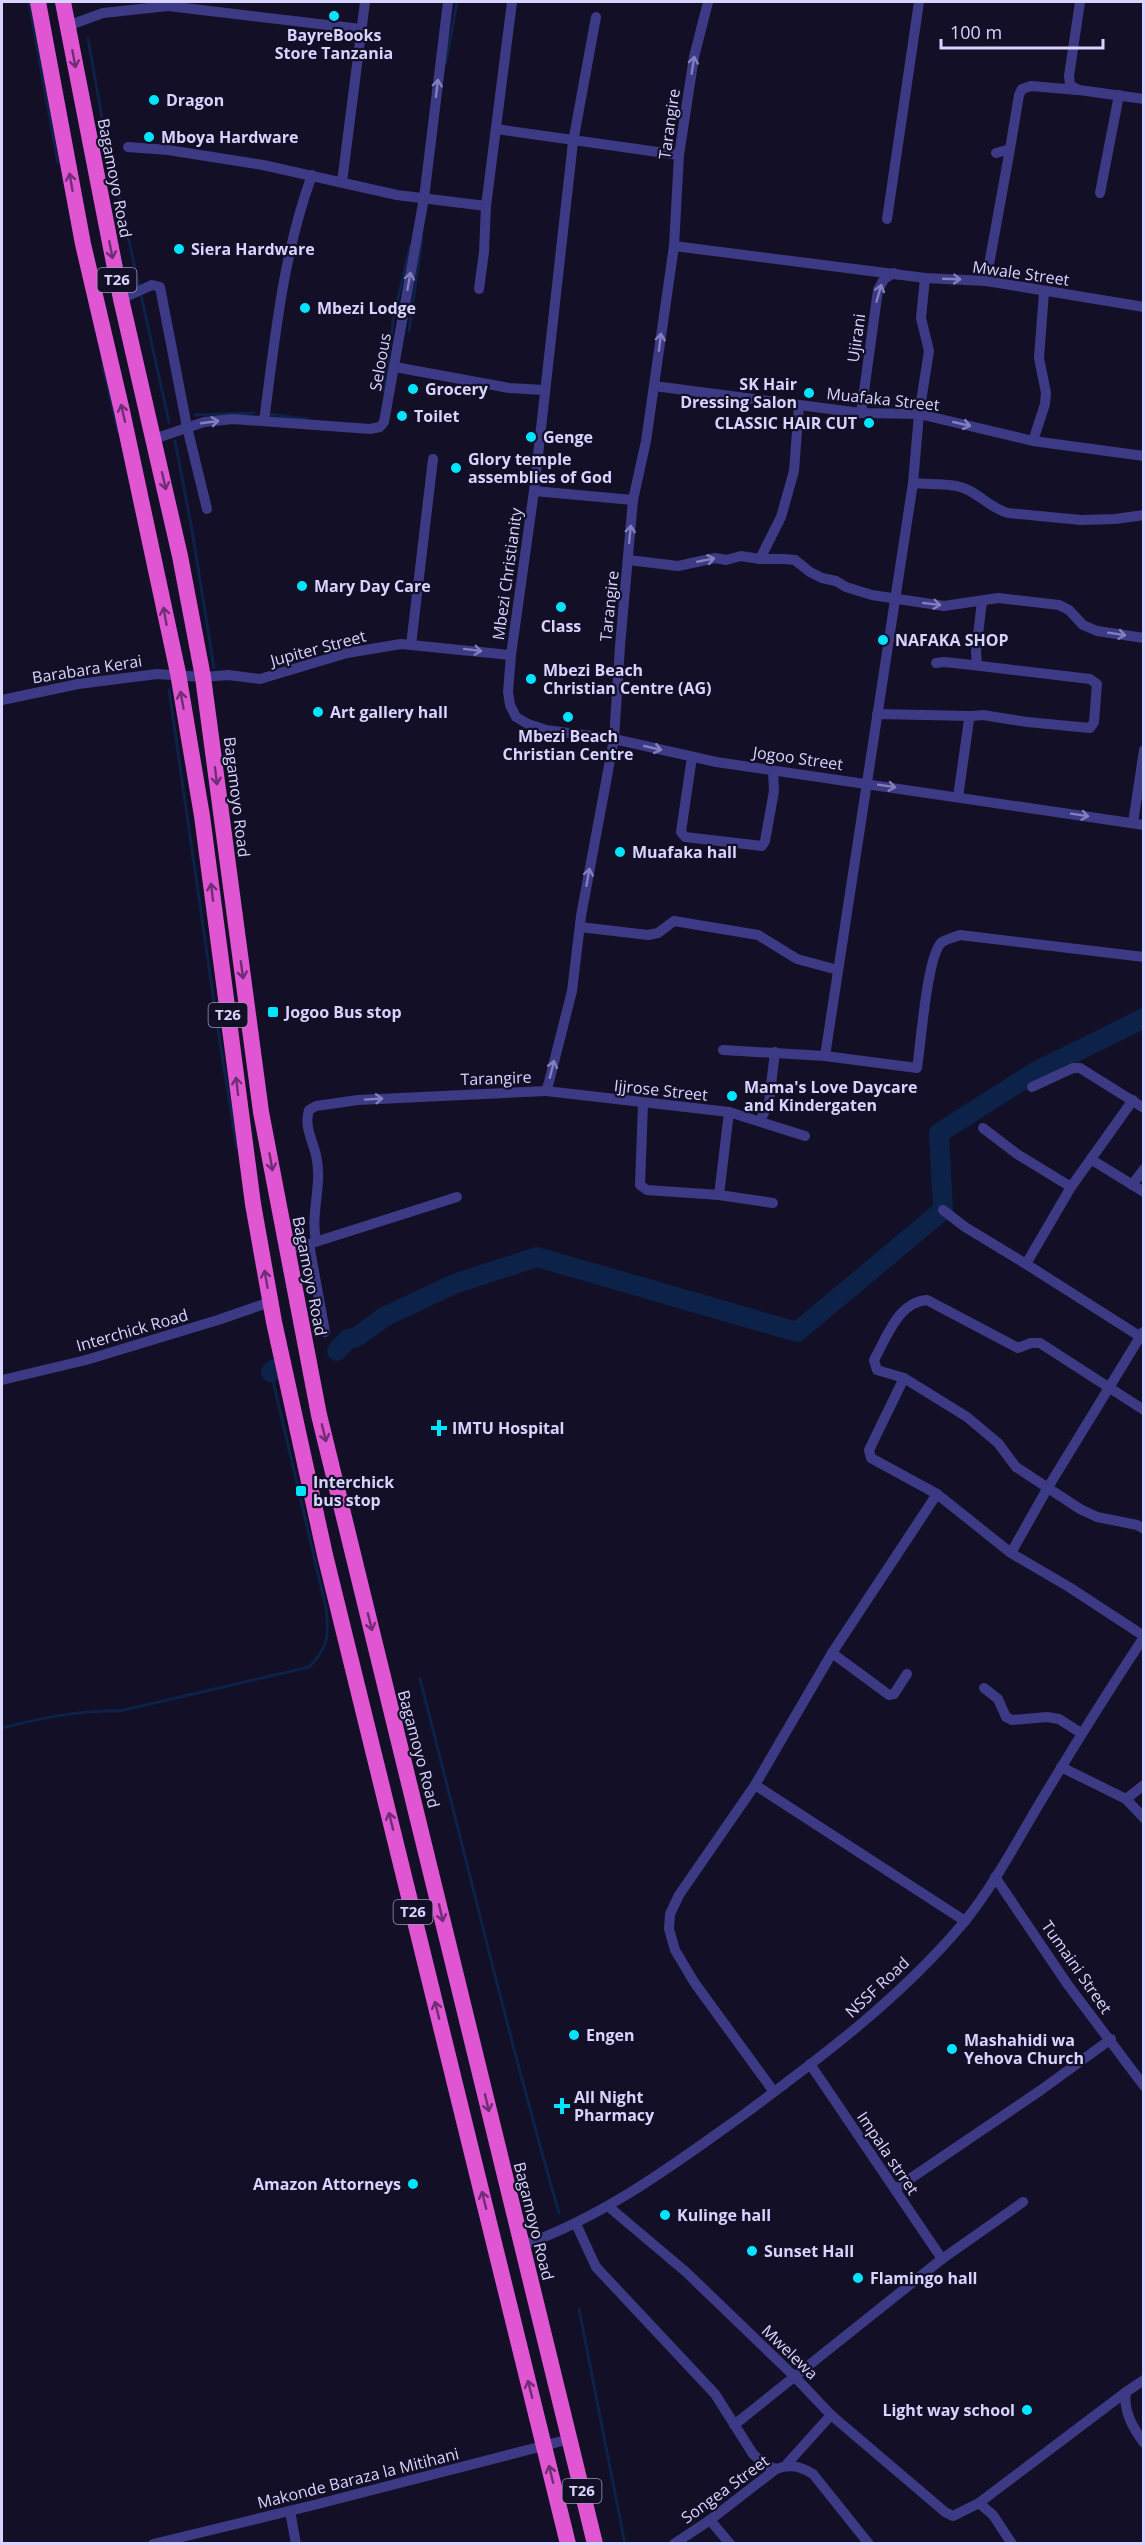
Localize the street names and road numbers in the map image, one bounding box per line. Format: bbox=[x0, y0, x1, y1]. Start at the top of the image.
street label: Tarangire bbox=[653, 87, 685, 161]
street label: Bagamoyo Road bbox=[93, 116, 137, 240]
street label: Mwale Street bbox=[971, 255, 1071, 291]
road number: T26 bbox=[98, 268, 136, 292]
street label: Ujirani bbox=[842, 312, 870, 364]
street label: Seloous bbox=[364, 331, 396, 393]
street label: Muafaka Street bbox=[825, 382, 941, 416]
street label: Mbezi Christianity bbox=[487, 506, 527, 641]
street label: Tarangire bbox=[594, 569, 624, 643]
street label: Jupiter Street bbox=[266, 625, 368, 672]
street label: Barabara Kerai bbox=[30, 649, 144, 689]
street label: Bagamoyo Road bbox=[219, 736, 255, 858]
street label: Jogoo Street bbox=[750, 741, 845, 775]
road number: T26 bbox=[208, 1003, 248, 1027]
street label: Tarangire bbox=[460, 1066, 532, 1090]
street label: Ijjrose Street bbox=[613, 1074, 709, 1106]
street label: Bagamoyo Road bbox=[288, 1214, 332, 1338]
street label: Interchick Road bbox=[73, 1304, 191, 1356]
street label: Bagamoyo Road bbox=[393, 1688, 445, 1810]
road number: T26 bbox=[394, 1900, 432, 1924]
street label: Tumaini Street bbox=[1037, 1916, 1117, 2018]
street label: NSSF Road bbox=[840, 1952, 914, 2022]
street label: Impala strret bbox=[852, 2107, 924, 2199]
street label: Bagamoyo Road bbox=[509, 2160, 559, 2282]
street label: Mwelewa bbox=[757, 2320, 823, 2384]
street label: Makonde Baraza la Mitihani bbox=[255, 2442, 461, 2514]
street label: Songea Street bbox=[677, 2449, 774, 2528]
road number: T26 bbox=[562, 2479, 602, 2503]

